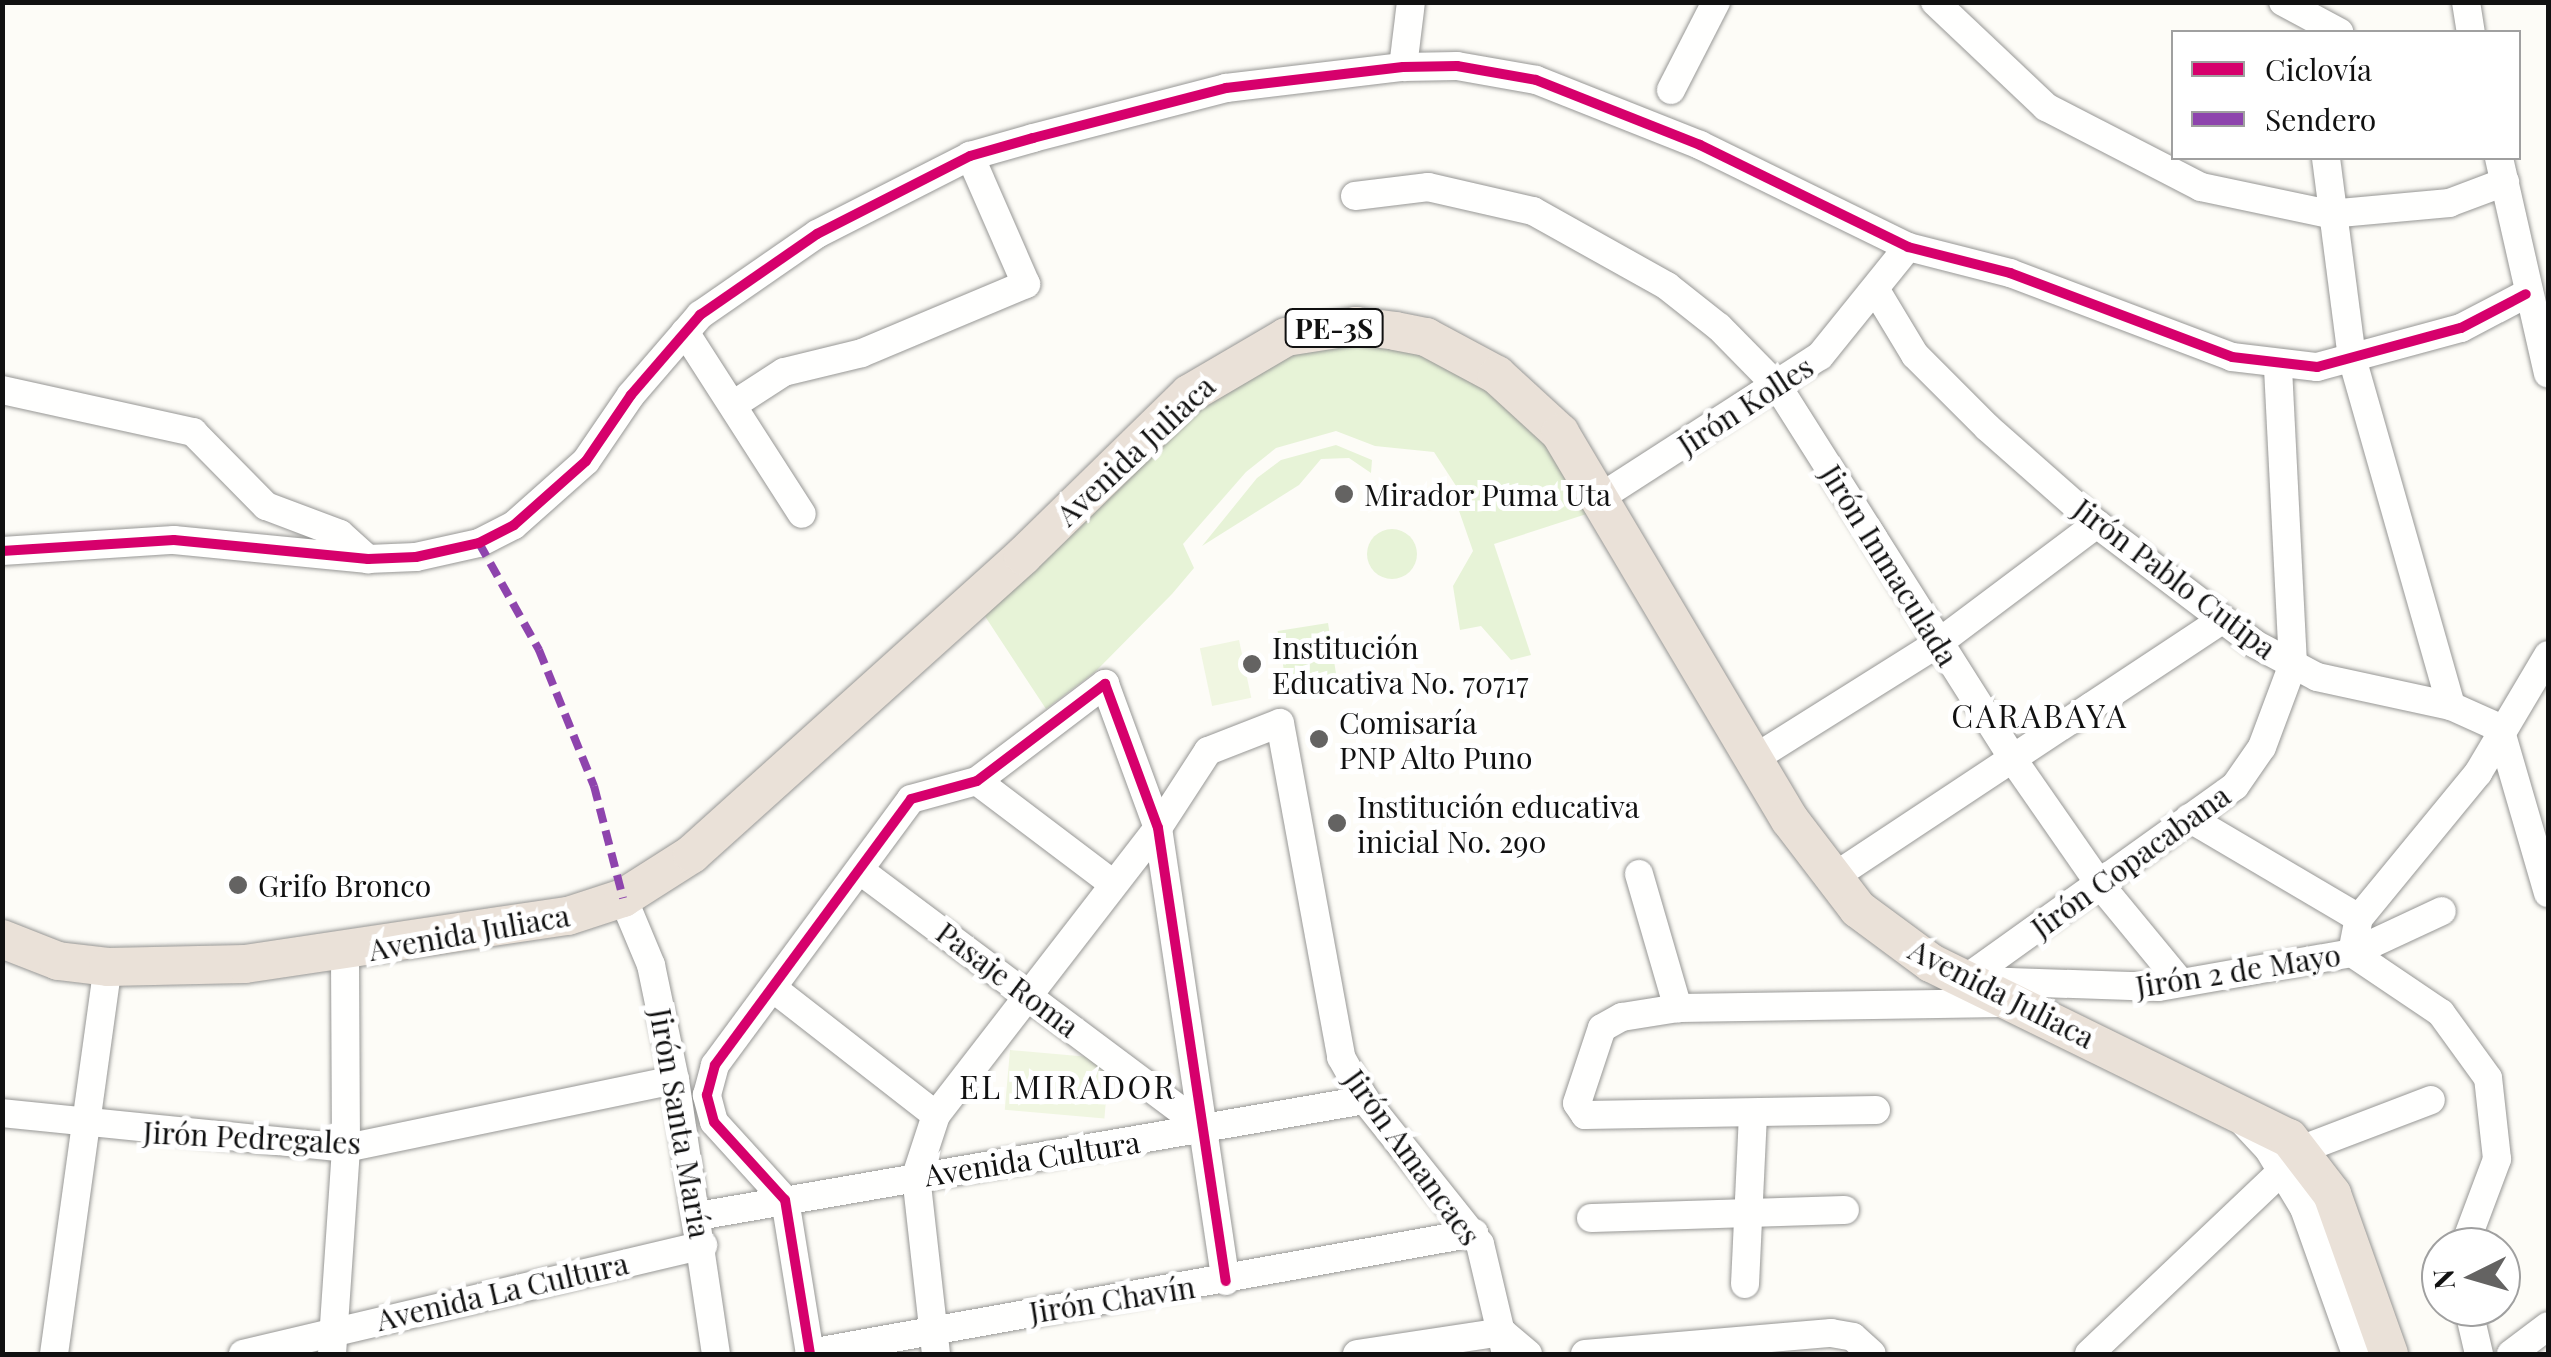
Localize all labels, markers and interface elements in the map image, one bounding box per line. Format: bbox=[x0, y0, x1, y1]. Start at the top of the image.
legend bbox=[2171, 30, 2521, 160]
text: Ciclovía bbox=[2265, 49, 2372, 89]
text: Sendero bbox=[2265, 99, 2376, 139]
road number: PE-3S bbox=[1284, 305, 1384, 351]
street label: Jirón Kolles bbox=[1671, 348, 1819, 462]
street label: Avenida Juliaca bbox=[1048, 367, 1222, 533]
street label: Jirón Inmaculada bbox=[1814, 458, 1966, 672]
place label: Mirador Puma Uta bbox=[1364, 476, 1612, 512]
marker: Mirador Puma Uta bbox=[1333, 483, 1355, 505]
street label: Jirón Pablo Cutipa bbox=[2067, 490, 2283, 666]
place label: Institución Educativa No. 70717 bbox=[1272, 629, 1529, 700]
marker: Institución Educativa No. 70717 bbox=[1241, 653, 1263, 675]
district label: CARABAYA bbox=[1951, 696, 2129, 734]
place label: Comisaría PNP Alto Puno bbox=[1339, 704, 1534, 774]
marker: Comisaría PNP Alto Puno bbox=[1308, 728, 1330, 750]
street label: Jirón Copacabana bbox=[2024, 777, 2236, 945]
place label: Institución educativa inicial No. 290 bbox=[1357, 788, 1640, 858]
marker: Institución educativa inicial No. 290 bbox=[1326, 812, 1348, 834]
place label: Grifo Bronco bbox=[258, 867, 431, 903]
marker: Grifo Bronco bbox=[227, 874, 249, 896]
street label: Avenida Juliaca bbox=[366, 897, 572, 967]
street label: Pasaje Roma bbox=[930, 914, 1086, 1044]
street label: Avenida Juliaca bbox=[1903, 931, 2101, 1055]
street label: Jirón 2 de Mayo bbox=[2133, 936, 2343, 1004]
street label: Jirón Santa María bbox=[643, 1005, 719, 1241]
street label: Jirón Amancaes bbox=[1337, 1062, 1489, 1252]
district label: EL MIRADOR bbox=[959, 1067, 1177, 1105]
street label: Jirón Pedregales bbox=[142, 1113, 362, 1161]
street label: Avenida Cultura bbox=[922, 1123, 1142, 1193]
north arrow bbox=[2421, 1227, 2521, 1327]
street label: Avenida La Cultura bbox=[372, 1244, 632, 1338]
street label: Jirón Chavín bbox=[1026, 1268, 1198, 1330]
text: N bbox=[2423, 1268, 2462, 1291]

